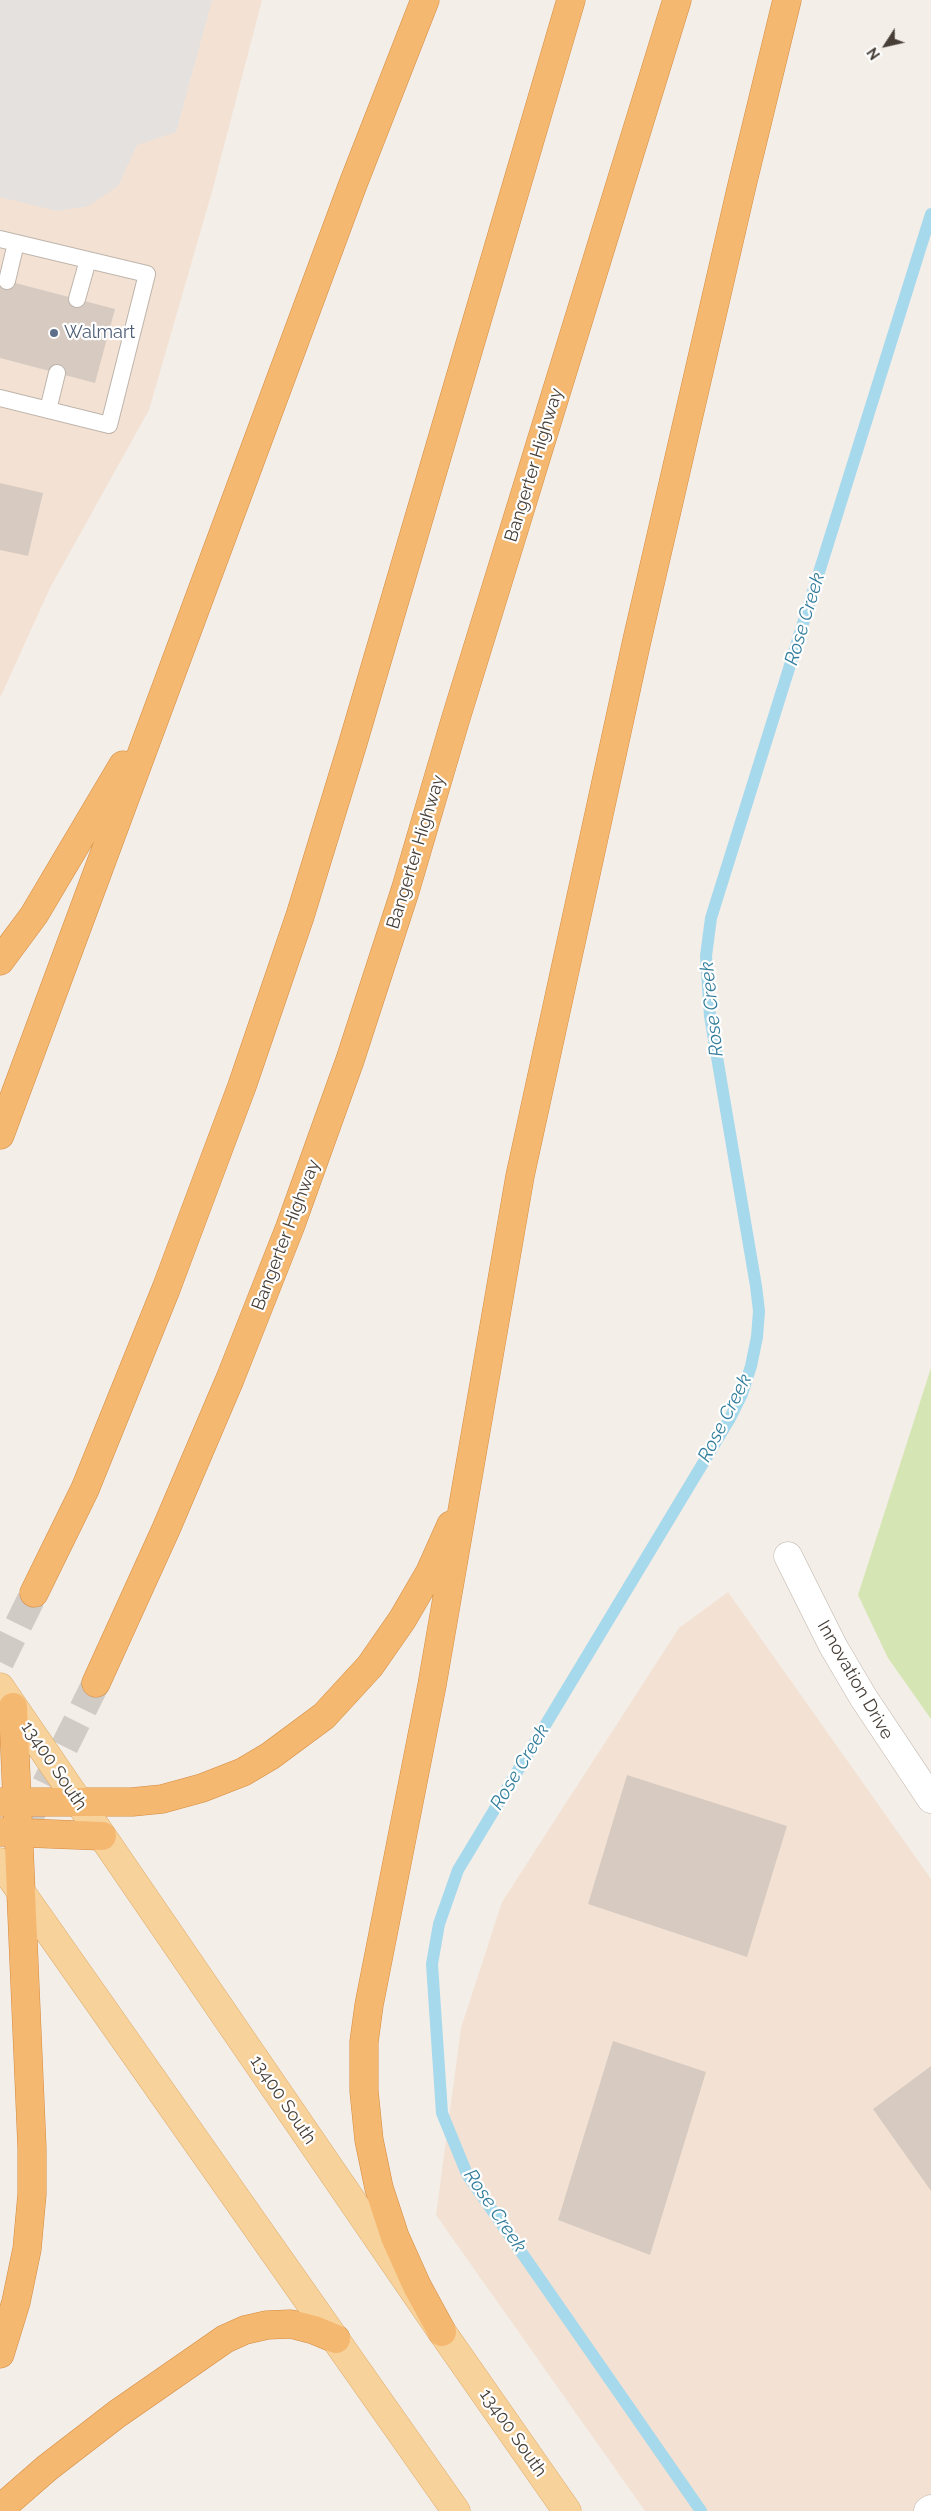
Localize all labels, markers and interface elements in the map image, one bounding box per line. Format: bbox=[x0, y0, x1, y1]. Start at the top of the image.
north arrow bbox=[861, 20, 911, 70]
text: N bbox=[864, 45, 883, 63]
place label: Walmart bbox=[64, 322, 135, 344]
marker: Walmart bbox=[48, 327, 60, 339]
street label: Bangerter Highway bbox=[500, 385, 568, 545]
water label: Rose Creek bbox=[780, 570, 830, 668]
street label: Bangerter Highway bbox=[382, 772, 450, 932]
water label: Rose Creek bbox=[696, 960, 728, 1058]
street label: Bangerter Highway bbox=[247, 1156, 325, 1314]
water label: Rose Creek bbox=[693, 1370, 757, 1466]
street label: Innovation Drive bbox=[812, 1617, 898, 1743]
street label: 13400 South bbox=[16, 1717, 92, 1815]
water label: Rose Creek bbox=[486, 1720, 554, 1814]
street label: 13400 South bbox=[245, 2051, 321, 2149]
water label: Rose Creek bbox=[459, 2165, 531, 2257]
street label: 13400 South bbox=[475, 2385, 551, 2481]

